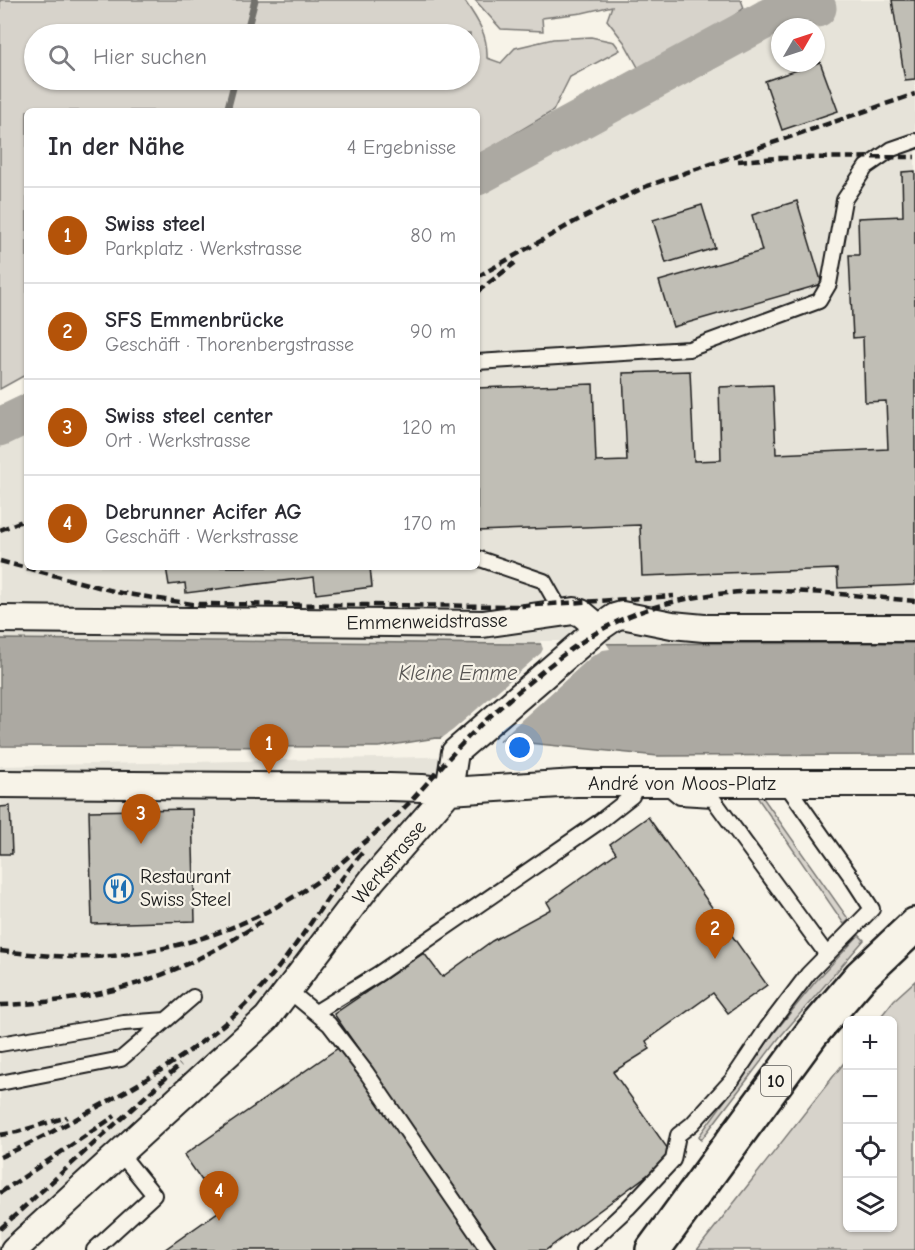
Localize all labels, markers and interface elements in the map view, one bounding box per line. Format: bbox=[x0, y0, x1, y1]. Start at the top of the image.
north arrow bbox=[771, 18, 825, 72]
search box bbox=[24, 24, 480, 90]
icon: search bbox=[45, 41, 78, 74]
text: Hier suchen bbox=[93, 44, 207, 70]
text: In der Nähe bbox=[48, 132, 185, 162]
text: 4 Ergebnisse bbox=[347, 136, 456, 159]
text: Swiss steel bbox=[105, 211, 205, 237]
text: 1 bbox=[64, 224, 71, 247]
text: 80 m bbox=[410, 224, 456, 247]
text: Parkplatz · Werkstrasse bbox=[105, 237, 302, 260]
text: SFS Emmenbrücke bbox=[105, 307, 284, 333]
text: 2 bbox=[63, 320, 72, 343]
text: 90 m bbox=[410, 320, 456, 343]
text: Geschäft · Thorenbergstrasse bbox=[105, 333, 354, 356]
text: Swiss steel center bbox=[105, 403, 273, 429]
text: 3 bbox=[63, 416, 72, 439]
text: 120 m bbox=[402, 416, 456, 439]
text: Ort · Werkstrasse bbox=[105, 429, 251, 452]
text: Debrunner Acifer AG bbox=[105, 499, 302, 525]
text: 4 bbox=[63, 512, 72, 535]
text: 170 m bbox=[403, 512, 456, 535]
text: Geschäft · Werkstrasse bbox=[105, 525, 299, 548]
street label: Emmenweidstrasse bbox=[346, 609, 508, 634]
water label: Kleine Emme bbox=[399, 661, 518, 685]
pin: 1 bbox=[250, 724, 288, 774]
your location bbox=[505, 733, 534, 762]
street label: André von Moos-Platz bbox=[588, 772, 776, 795]
pin: 3 bbox=[122, 794, 160, 844]
street label: Werkstrasse bbox=[348, 816, 431, 909]
place label: Restaurant Swiss Steel bbox=[140, 865, 232, 911]
restaurant icon: Restaurant Swiss Steel bbox=[103, 872, 135, 904]
pin: 2 bbox=[696, 910, 734, 959]
map controls bbox=[843, 1016, 897, 1232]
button: + bbox=[843, 1016, 897, 1070]
road number: 10 bbox=[761, 1066, 791, 1096]
button: − bbox=[843, 1070, 897, 1124]
button: locate bbox=[843, 1124, 897, 1178]
pin: 4 bbox=[200, 1172, 238, 1221]
button: layers bbox=[843, 1178, 897, 1232]

